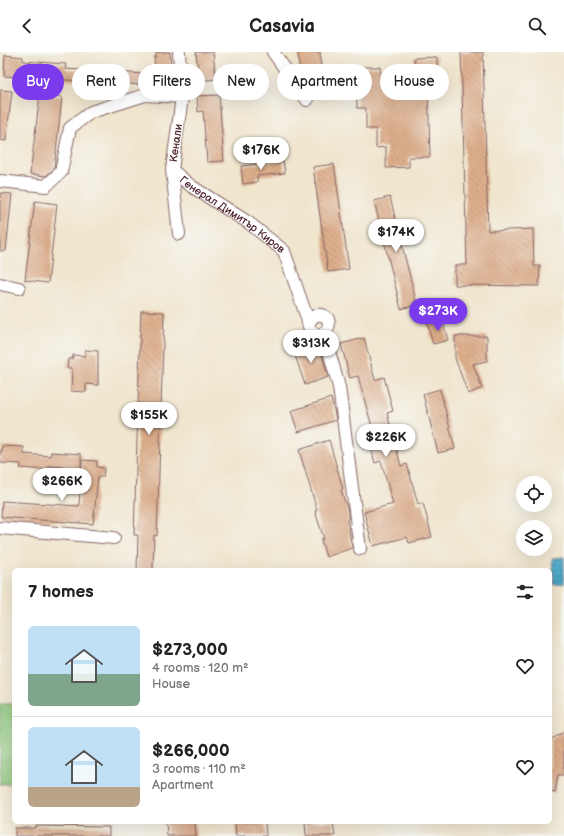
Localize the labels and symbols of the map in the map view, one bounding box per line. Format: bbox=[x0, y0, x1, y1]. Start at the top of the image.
street label: Кенали bbox=[167, 123, 185, 163]
pin: $176K bbox=[233, 137, 289, 171]
street label: Генерал Димитър Киров bbox=[177, 173, 288, 256]
pin: $174K bbox=[368, 219, 424, 253]
pin: $273K bbox=[410, 298, 466, 332]
pin: $313K bbox=[283, 330, 339, 364]
pin: $155K bbox=[121, 402, 177, 436]
pin: $226K bbox=[358, 424, 414, 458]
pin: $266K bbox=[34, 468, 90, 502]

